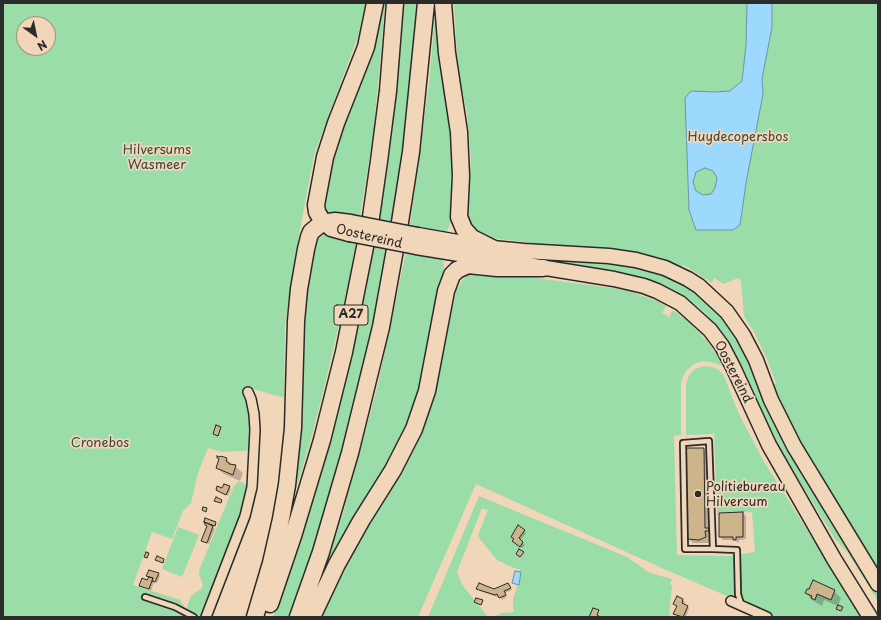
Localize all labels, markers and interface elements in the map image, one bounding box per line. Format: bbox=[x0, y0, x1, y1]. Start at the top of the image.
north arrow bbox=[16, 16, 56, 56]
text: N bbox=[34, 36, 51, 55]
park label: Huydecopersbos bbox=[688, 129, 788, 145]
park label: Hilversums Wasmeer bbox=[123, 142, 191, 173]
street label: Oostereind bbox=[334, 222, 404, 252]
road number: A27 bbox=[334, 305, 368, 325]
street label: Oostereind bbox=[711, 338, 755, 406]
park label: Cronebos bbox=[71, 435, 129, 451]
place label: Politiebureau Hilversum bbox=[706, 479, 786, 510]
marker: Politiebureau Hilversum bbox=[693, 489, 703, 499]

